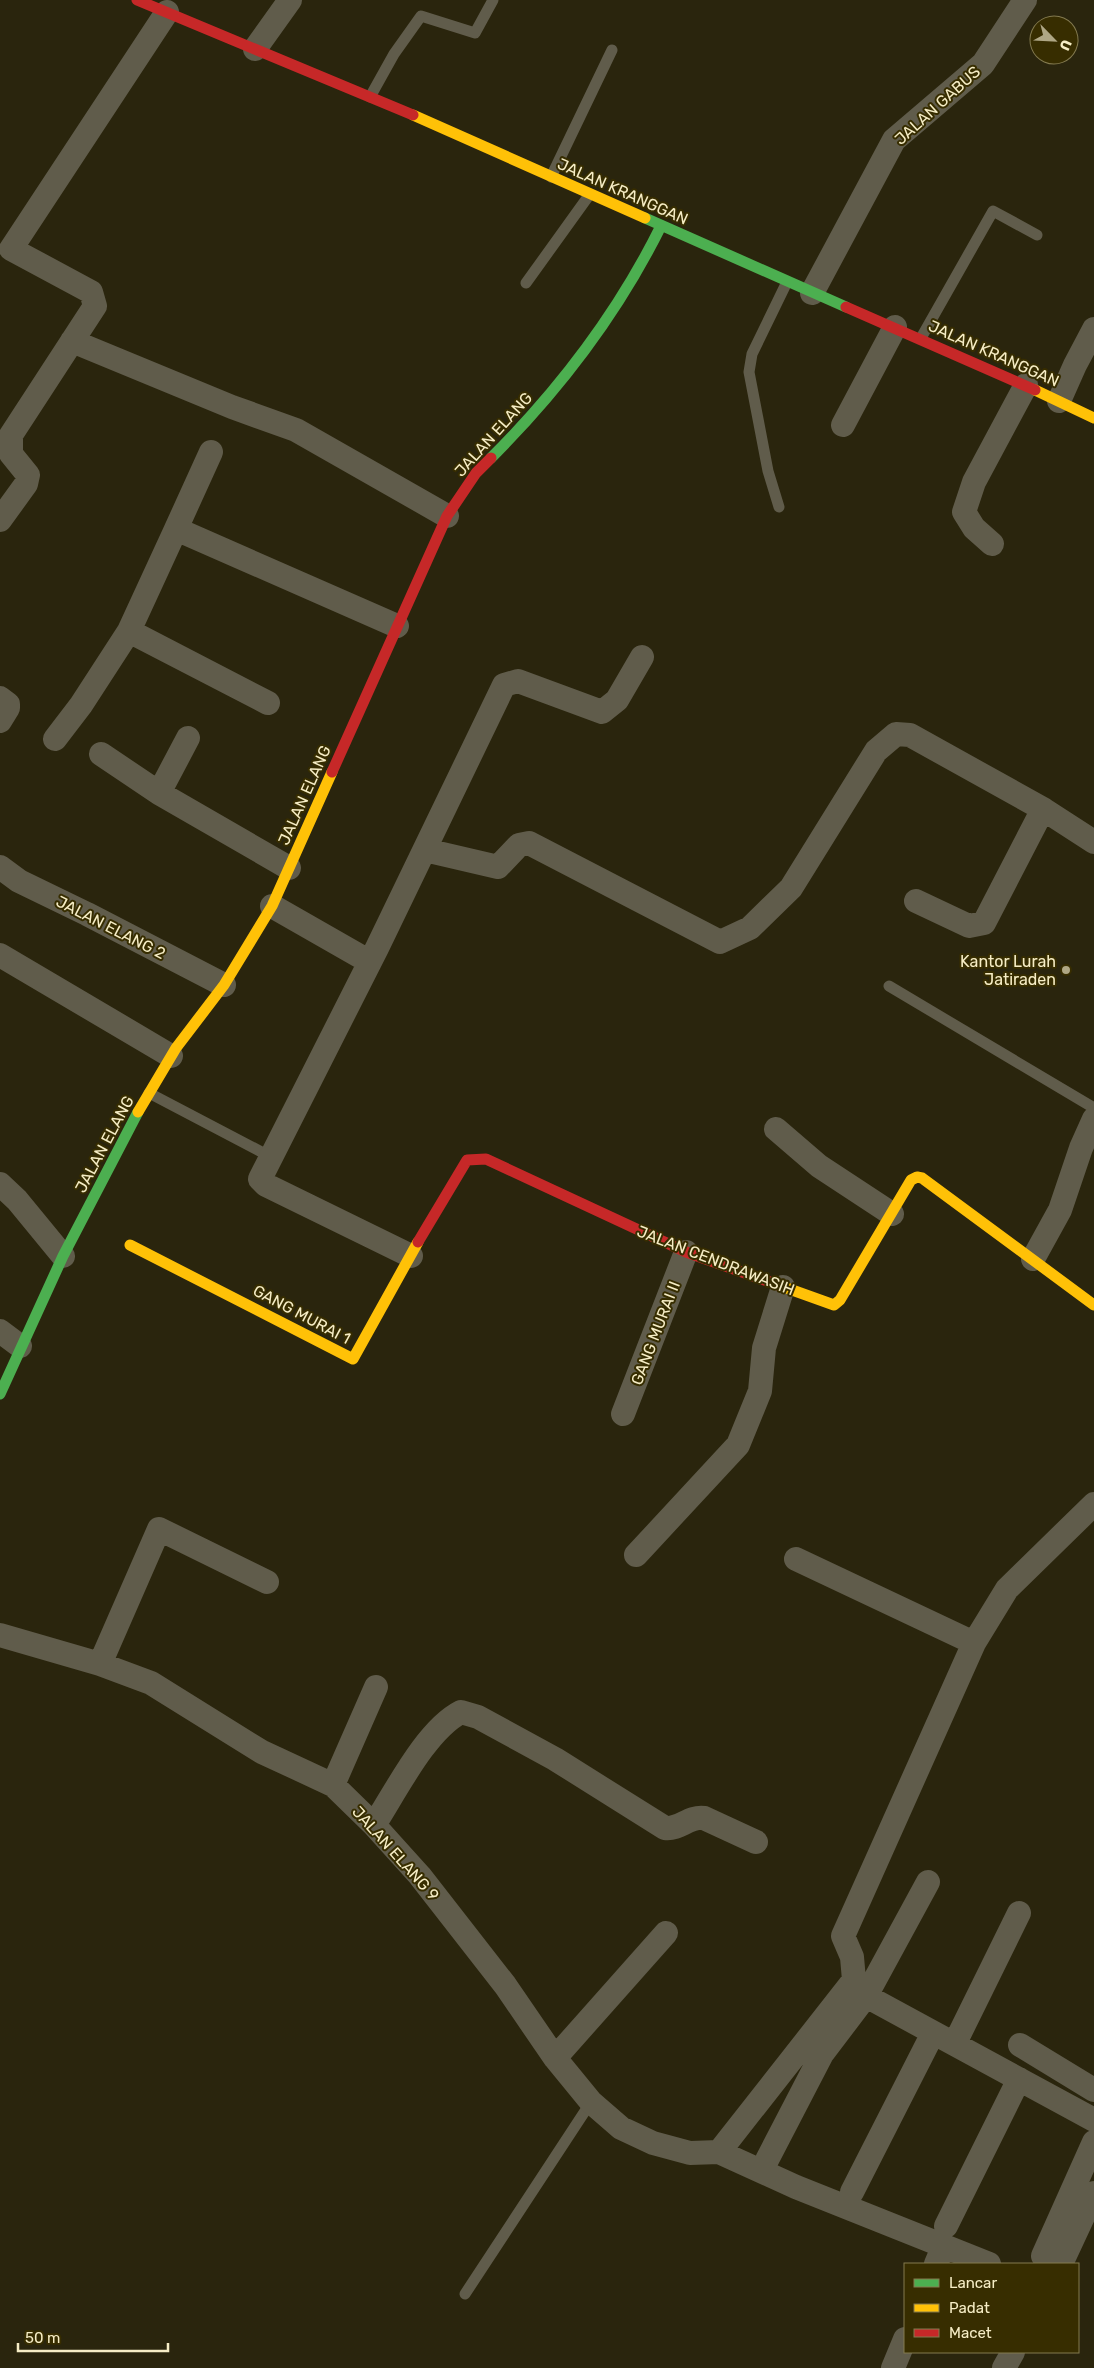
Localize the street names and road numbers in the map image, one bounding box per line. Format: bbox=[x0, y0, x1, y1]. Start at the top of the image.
street label: JALAN GABUS bbox=[891, 62, 984, 149]
street label: JALAN KRANGGAN bbox=[555, 154, 691, 229]
street label: JALAN KRANGGAN bbox=[926, 316, 1062, 391]
street label: JALAN ELANG bbox=[451, 388, 536, 480]
street label: JALAN ELANG bbox=[274, 743, 335, 848]
street label: JALAN ELANG 2 bbox=[53, 892, 169, 963]
street label: JALAN ELANG bbox=[71, 1093, 138, 1196]
street label: JALAN CENDRAWASIH bbox=[634, 1222, 797, 1299]
street label: GANG MURAI II bbox=[627, 1279, 684, 1388]
street label: GANG MURAI 1 bbox=[250, 1281, 354, 1348]
street label: JALAN ELANG 9 bbox=[348, 1802, 443, 1904]

